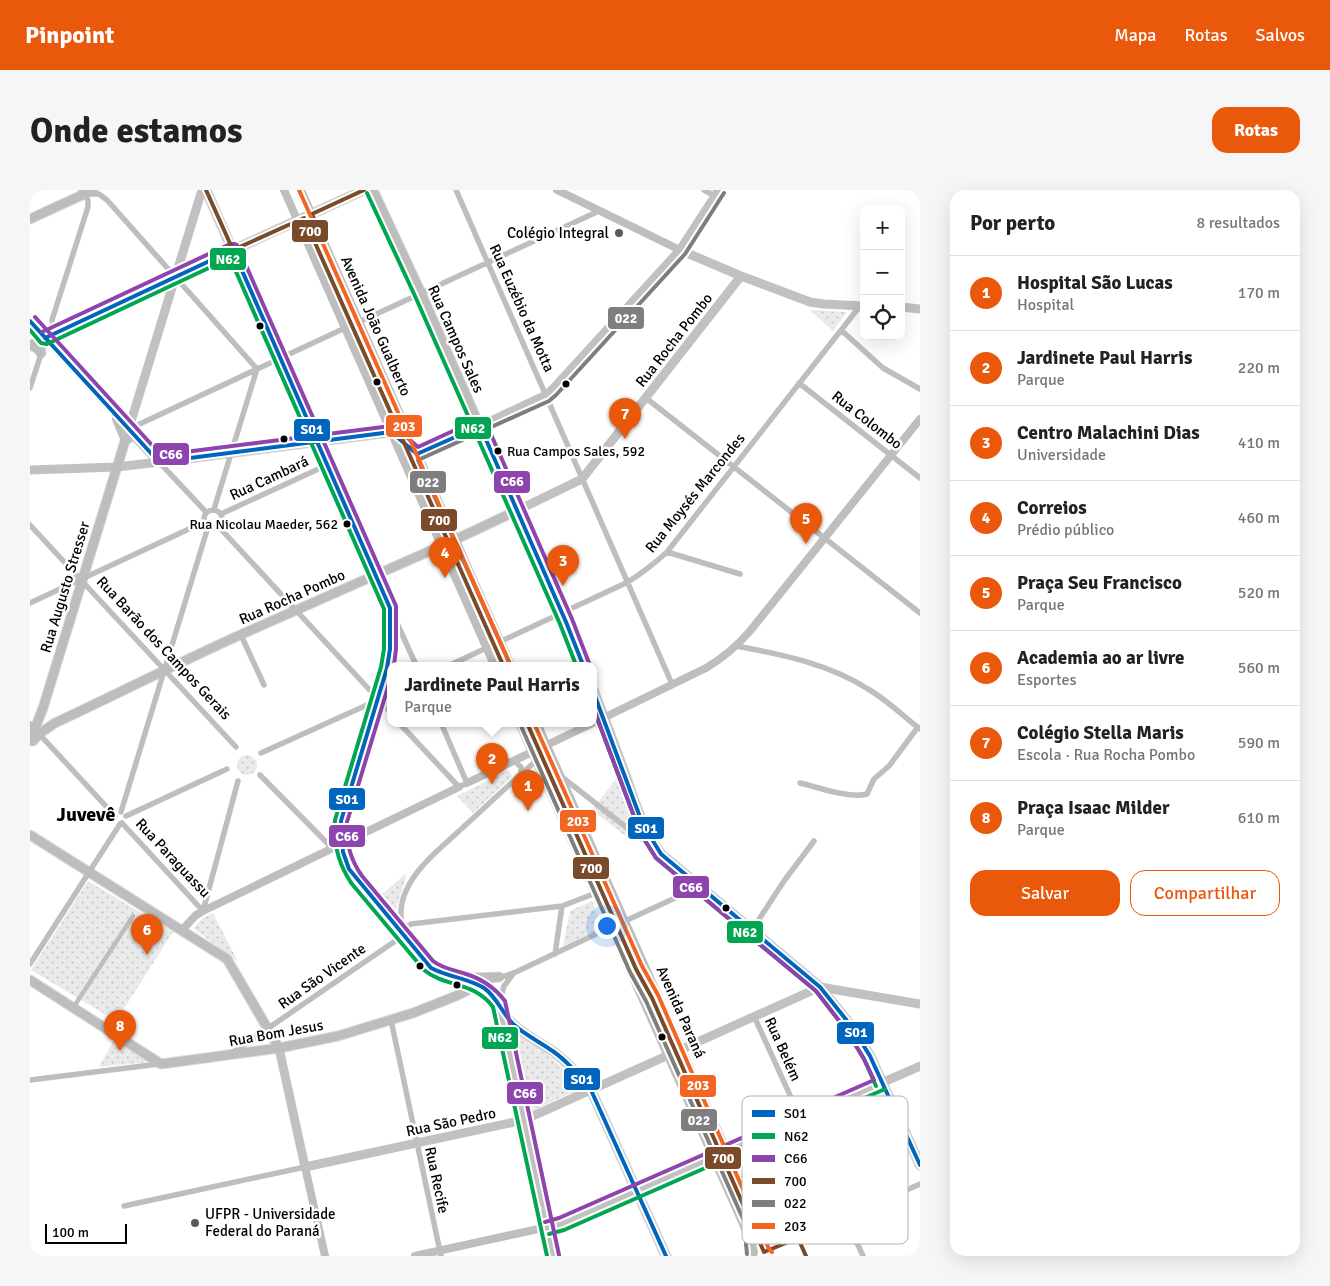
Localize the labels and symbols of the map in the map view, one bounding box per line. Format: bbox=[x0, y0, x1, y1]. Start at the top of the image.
line badge: 700 bbox=[291, 219, 329, 243]
text: 700 bbox=[299, 223, 322, 240]
place label: Colégio Integral bbox=[507, 224, 609, 242]
marker: Colégio Integral bbox=[613, 227, 625, 239]
street label: Rua Euzébio da Motta bbox=[486, 241, 558, 375]
line badge: N62 bbox=[209, 247, 247, 271]
text: N62 bbox=[216, 251, 240, 268]
street label: Avenida João Gualberto bbox=[337, 253, 415, 399]
street label: Rua Campos Sales bbox=[424, 282, 488, 396]
street label: Rua Rocha Pombo bbox=[632, 289, 716, 391]
line badge: 022 bbox=[607, 306, 645, 330]
text: 022 bbox=[615, 310, 637, 327]
unlabelled marker bbox=[255, 321, 265, 331]
unlabelled marker bbox=[372, 377, 382, 387]
unlabelled marker bbox=[561, 379, 571, 389]
street label: Rua Colombo bbox=[828, 387, 906, 453]
pin: 7 bbox=[609, 398, 641, 439]
line badge: 203 bbox=[385, 414, 423, 438]
line badge: N62 bbox=[454, 416, 492, 440]
line badge: S01 bbox=[293, 418, 331, 442]
text: 203 bbox=[393, 418, 415, 435]
text: N62 bbox=[461, 420, 485, 437]
text: S01 bbox=[301, 421, 324, 438]
street label: Rua Moysés Marcondes bbox=[641, 429, 749, 556]
unlabelled marker bbox=[279, 434, 289, 444]
line badge: C66 bbox=[152, 442, 190, 466]
place label: Rua Campos Sales, 592 bbox=[507, 443, 645, 460]
text: C66 bbox=[159, 446, 183, 463]
marker: Rua Campos Sales, 592 bbox=[493, 446, 503, 456]
street label: Rua Cambará bbox=[227, 452, 311, 504]
line badge: 022 bbox=[409, 470, 447, 494]
line badge: C66 bbox=[493, 470, 531, 494]
text: C66 bbox=[500, 473, 524, 490]
text: 022 bbox=[417, 474, 439, 491]
pin: 5 bbox=[790, 503, 822, 544]
line badge: 700 bbox=[420, 508, 458, 532]
text: 700 bbox=[428, 512, 451, 529]
place label: Rua Nicolau Maeder, 562 bbox=[189, 516, 338, 533]
street label: Rua Augusto Stresser bbox=[36, 519, 94, 655]
marker: Rua Nicolau Maeder, 562 bbox=[342, 519, 352, 529]
pin: 4 bbox=[429, 537, 461, 578]
pin: 3 bbox=[547, 545, 579, 586]
street label: Rua Rocha Pombo bbox=[236, 565, 348, 628]
street label: Rua Barão dos Campos Gerais bbox=[93, 573, 235, 724]
pin: 2 bbox=[476, 743, 508, 784]
pin: 1 bbox=[512, 770, 544, 811]
line badge: S01 bbox=[328, 787, 366, 811]
text: S01 bbox=[336, 791, 359, 808]
district label: Juvevê bbox=[57, 802, 116, 827]
line badge: 203 bbox=[559, 809, 597, 833]
text: 203 bbox=[567, 813, 589, 830]
street label: Rua Paraguassu bbox=[132, 815, 214, 901]
line badge: S01 bbox=[627, 816, 665, 840]
text: S01 bbox=[635, 820, 658, 837]
line badge: C66 bbox=[328, 824, 366, 848]
text: C66 bbox=[335, 828, 359, 845]
line badge: 700 bbox=[572, 856, 610, 880]
text: 700 bbox=[580, 860, 603, 877]
line badge: C66 bbox=[672, 875, 710, 899]
text: C66 bbox=[679, 879, 703, 896]
unlabelled marker bbox=[721, 903, 731, 913]
your location bbox=[594, 913, 620, 939]
pin: 6 bbox=[131, 914, 163, 955]
line badge: N62 bbox=[726, 920, 764, 944]
text: N62 bbox=[733, 924, 757, 941]
street label: Rua São Vicente bbox=[275, 939, 369, 1013]
unlabelled marker bbox=[415, 961, 425, 971]
street label: Avenida Paraná bbox=[653, 963, 709, 1061]
unlabelled marker bbox=[452, 980, 462, 990]
pin: 8 bbox=[104, 1010, 136, 1051]
street label: Rua Belém bbox=[761, 1014, 805, 1084]
street label: Rua Bom Jesus bbox=[227, 1016, 325, 1050]
line badge: S01 bbox=[836, 1021, 875, 1045]
text: S01 bbox=[845, 1024, 868, 1041]
line badge: N62 bbox=[481, 1026, 519, 1050]
text: N62 bbox=[488, 1029, 512, 1046]
unlabelled marker bbox=[657, 1032, 667, 1042]
line badge: S01 bbox=[563, 1067, 601, 1091]
text: S01 bbox=[571, 1071, 594, 1088]
line badge: 203 bbox=[679, 1074, 717, 1098]
text: 203 bbox=[687, 1077, 709, 1094]
line badge: C66 bbox=[506, 1081, 544, 1105]
text: C66 bbox=[513, 1085, 537, 1102]
legend bbox=[742, 1096, 908, 1244]
street label: Rua São Pedro bbox=[404, 1104, 498, 1140]
text: S01 bbox=[784, 1105, 807, 1122]
line badge: 022 bbox=[680, 1108, 718, 1132]
text: 022 bbox=[688, 1112, 710, 1129]
text: N62 bbox=[784, 1128, 809, 1145]
street label: Rua Recife bbox=[421, 1145, 453, 1215]
line badge: 700 bbox=[704, 1146, 742, 1170]
text: 700 bbox=[712, 1150, 735, 1167]
text: C66 bbox=[784, 1150, 808, 1167]
text: 700 bbox=[784, 1173, 807, 1190]
text: 022 bbox=[784, 1195, 807, 1212]
place label: UFPR - Universidade Federal do Paraná bbox=[205, 1205, 336, 1240]
marker: UFPR - Universidade Federal do Paraná bbox=[189, 1217, 201, 1229]
text: 203 bbox=[784, 1218, 807, 1235]
scale bar bbox=[45, 1221, 128, 1244]

